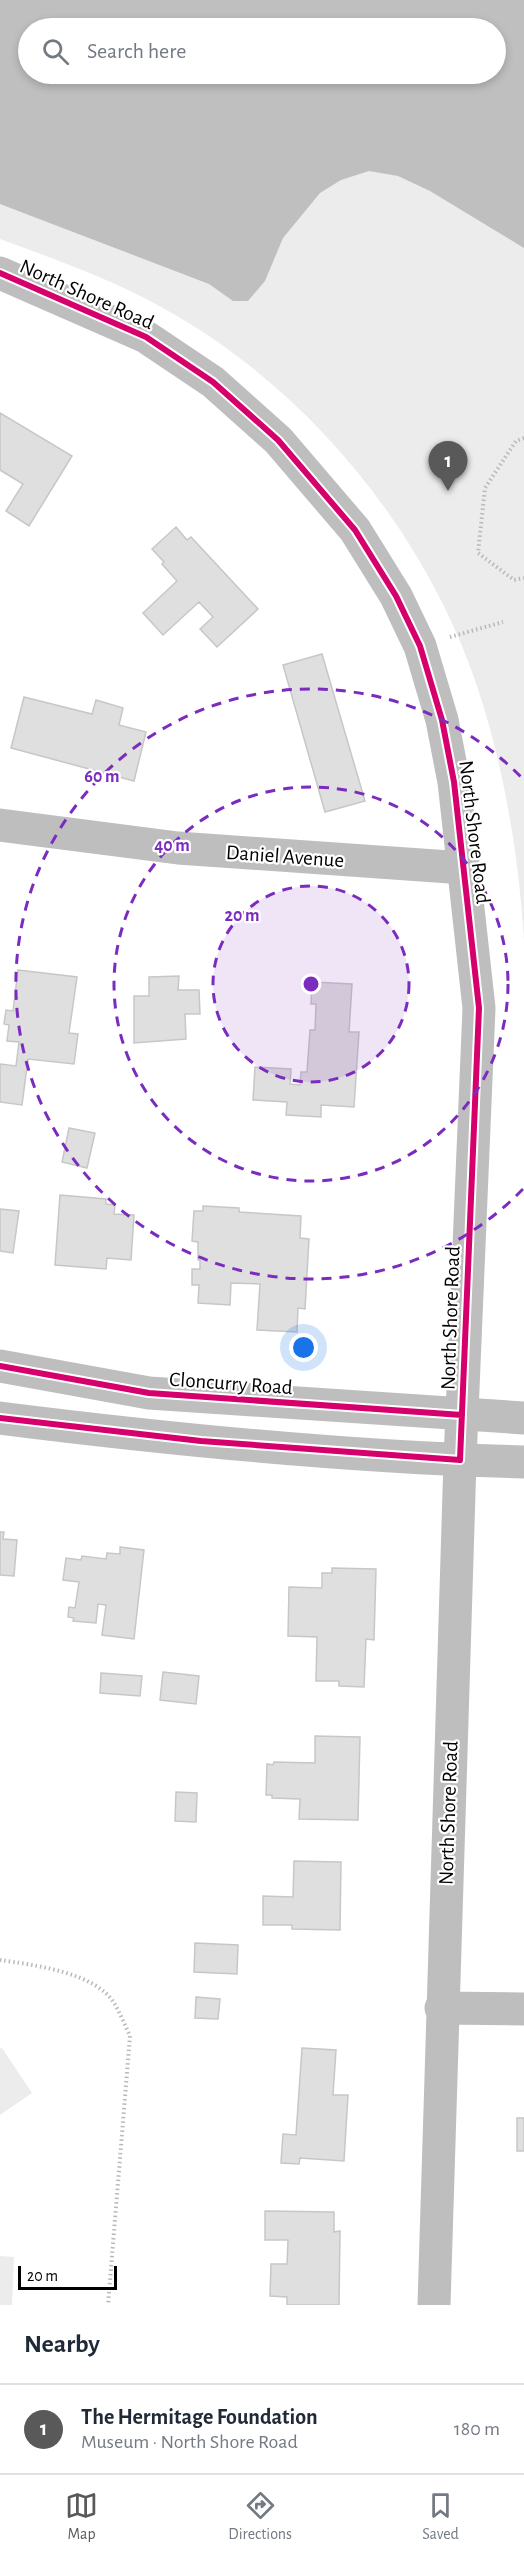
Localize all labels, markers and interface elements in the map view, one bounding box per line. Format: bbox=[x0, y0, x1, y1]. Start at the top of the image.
search box bbox=[18, 18, 506, 84]
icon: search bbox=[39, 35, 72, 68]
text: Search here bbox=[87, 40, 186, 62]
street label: North Shore Road bbox=[17, 256, 157, 333]
pin: 1 bbox=[428, 442, 468, 491]
street label: North Shore Road bbox=[455, 759, 494, 905]
text: 60 m bbox=[84, 768, 120, 786]
text: 40 m bbox=[154, 837, 190, 855]
street label: Daniel Avenue bbox=[225, 842, 345, 871]
text: 20 m bbox=[224, 907, 260, 925]
centre of rings bbox=[301, 974, 321, 994]
street label: North Shore Road bbox=[437, 1245, 464, 1390]
your location bbox=[289, 1333, 318, 1362]
street label: Cloncurry Road bbox=[169, 1369, 293, 1398]
street label: North Shore Road bbox=[435, 1740, 462, 1885]
scale bar bbox=[18, 2263, 117, 2290]
text: 20 m bbox=[27, 2268, 58, 2284]
text: Nearby bbox=[24, 2331, 100, 2357]
text: The Hermitage Foundation bbox=[81, 2406, 318, 2428]
text: 1 bbox=[40, 2419, 47, 2439]
text: 180 m bbox=[454, 2419, 500, 2439]
text: Museum · North Shore Road bbox=[81, 2432, 298, 2452]
tab: Map bbox=[65, 2489, 98, 2544]
tab: Directions bbox=[228, 2489, 292, 2544]
tab: Saved bbox=[422, 2489, 459, 2544]

